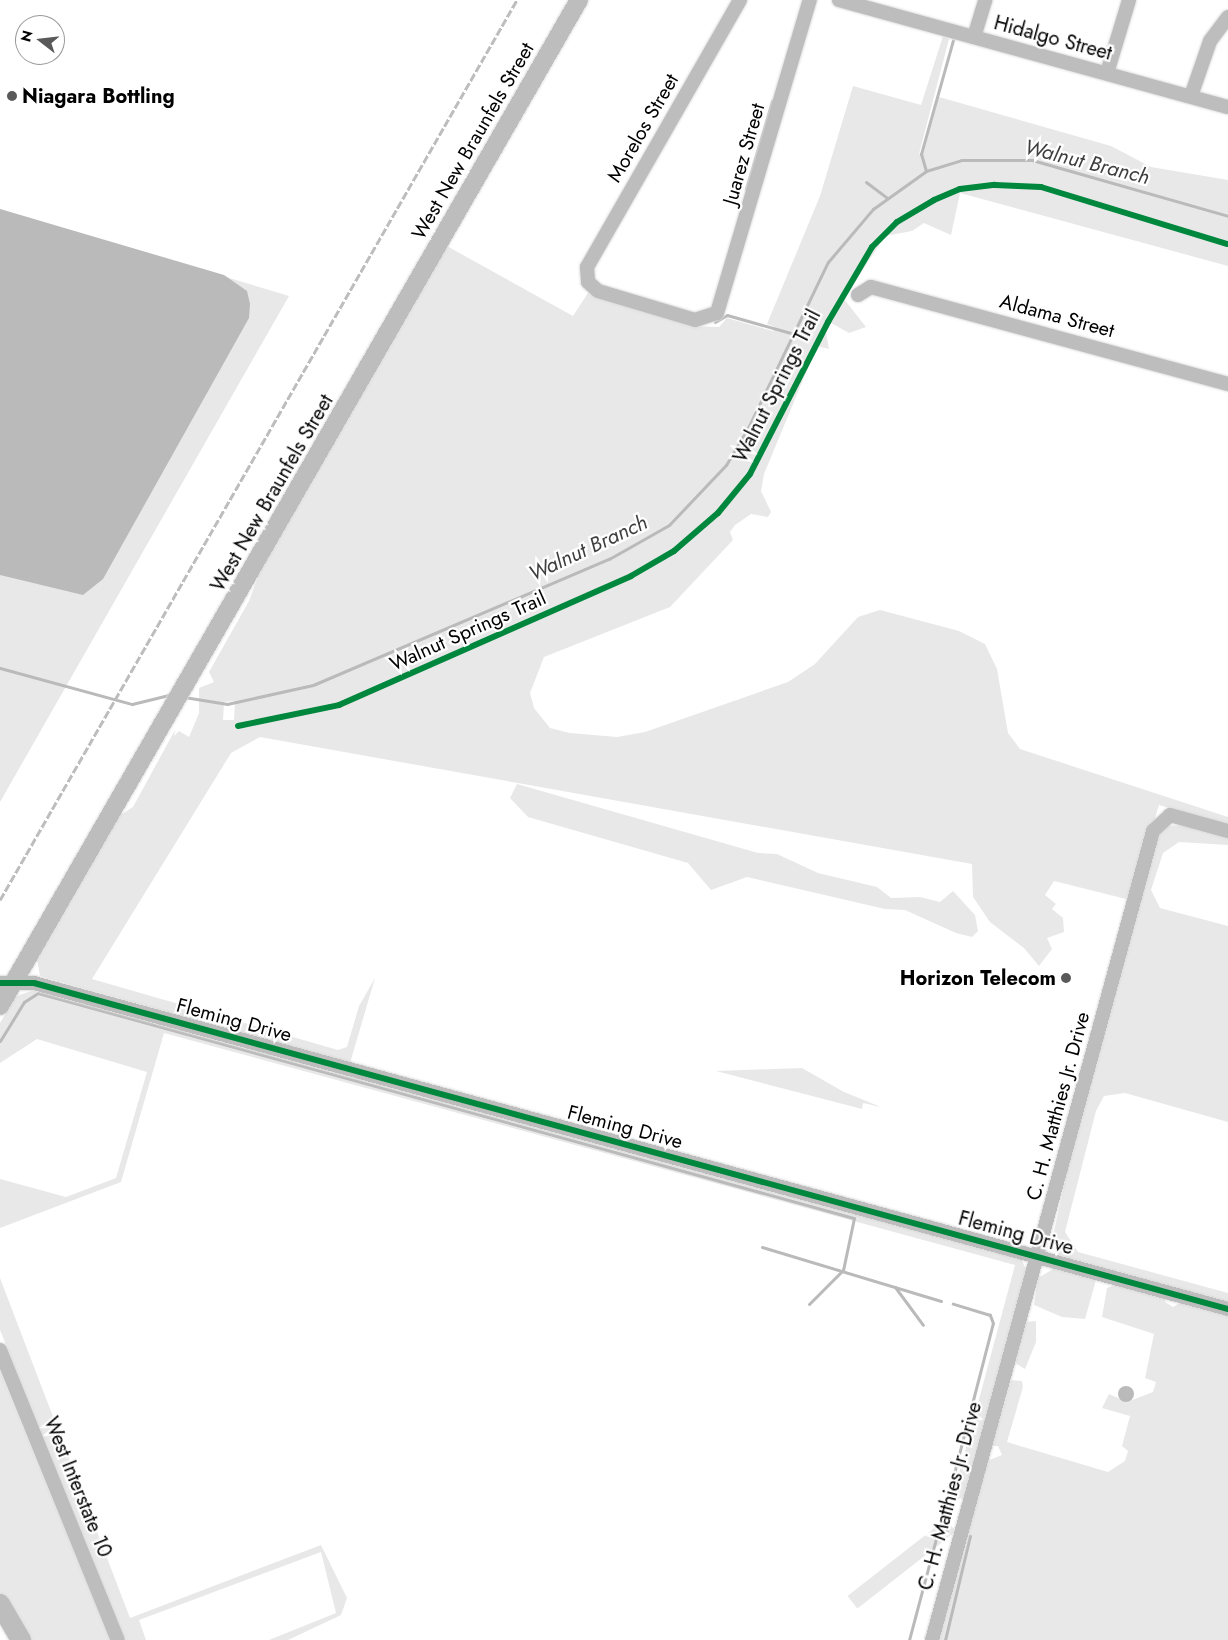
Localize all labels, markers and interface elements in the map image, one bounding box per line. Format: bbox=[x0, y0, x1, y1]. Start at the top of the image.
street label: Hidalgo Street bbox=[991, 11, 1115, 65]
north arrow bbox=[15, 15, 65, 65]
text: N bbox=[15, 28, 38, 44]
street label: West New Braunfels Street bbox=[407, 38, 539, 244]
street label: Morelos Street bbox=[602, 69, 684, 187]
place label: Niagara Bottling bbox=[22, 84, 175, 108]
marker: Niagara Bottling bbox=[6, 90, 18, 102]
street label: Juarez Street bbox=[718, 101, 770, 207]
water label: Walnut Branch bbox=[1022, 134, 1152, 190]
street label: Aldama Street bbox=[997, 289, 1117, 343]
street label: Walnut Springs Trail bbox=[728, 306, 826, 466]
street label: West New Braunfels Street bbox=[206, 390, 338, 596]
water label: Walnut Branch bbox=[525, 510, 651, 586]
street label: Walnut Springs Trail bbox=[386, 586, 550, 676]
place label: Horizon Telecom bbox=[900, 966, 1056, 990]
marker: Horizon Telecom bbox=[1060, 972, 1072, 984]
street label: Fleming Drive bbox=[174, 993, 294, 1047]
street label: C. H. Matthies Jr. Drive bbox=[1021, 1009, 1095, 1203]
street label: Fleming Drive bbox=[565, 1100, 685, 1154]
street label: Fleming Drive bbox=[956, 1206, 1076, 1260]
street label: C. H. Matthies Jr. Drive bbox=[913, 1399, 987, 1593]
street label: West Interstate 10 bbox=[39, 1413, 117, 1561]

